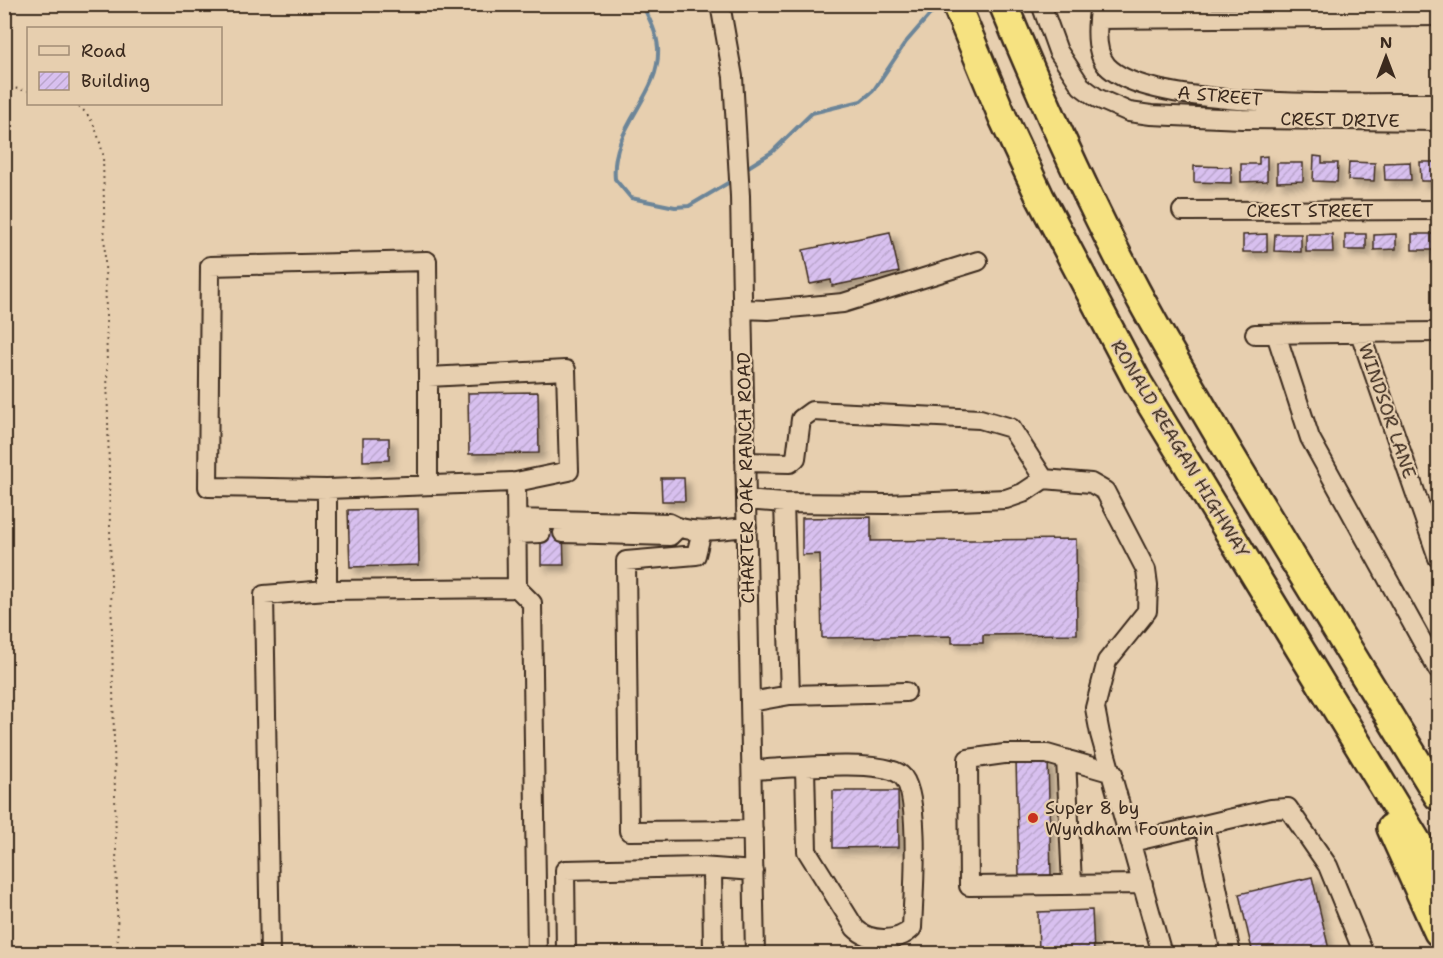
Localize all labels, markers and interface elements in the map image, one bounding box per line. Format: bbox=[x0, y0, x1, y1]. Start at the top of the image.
legend bbox=[27, 27, 222, 105]
north arrow bbox=[1356, 27, 1416, 87]
text: N bbox=[1380, 32, 1392, 53]
text: Road bbox=[81, 39, 126, 63]
text: Building bbox=[81, 69, 150, 93]
street label: A STREET bbox=[1177, 80, 1263, 112]
street label: CREST DRIVE bbox=[1280, 107, 1400, 133]
street label: CREST STREET bbox=[1246, 199, 1374, 223]
street label: RONALD REAGAN HIGHWAY bbox=[1105, 336, 1255, 563]
street label: WINDSOR LANE bbox=[1353, 340, 1421, 482]
street label: CHARTER OAK RANCH ROAD bbox=[732, 352, 760, 604]
place label: Super 8 by Wyndham Fountain bbox=[1045, 796, 1214, 841]
marker: Super 8 by Wyndham Fountain bbox=[1026, 811, 1040, 825]

